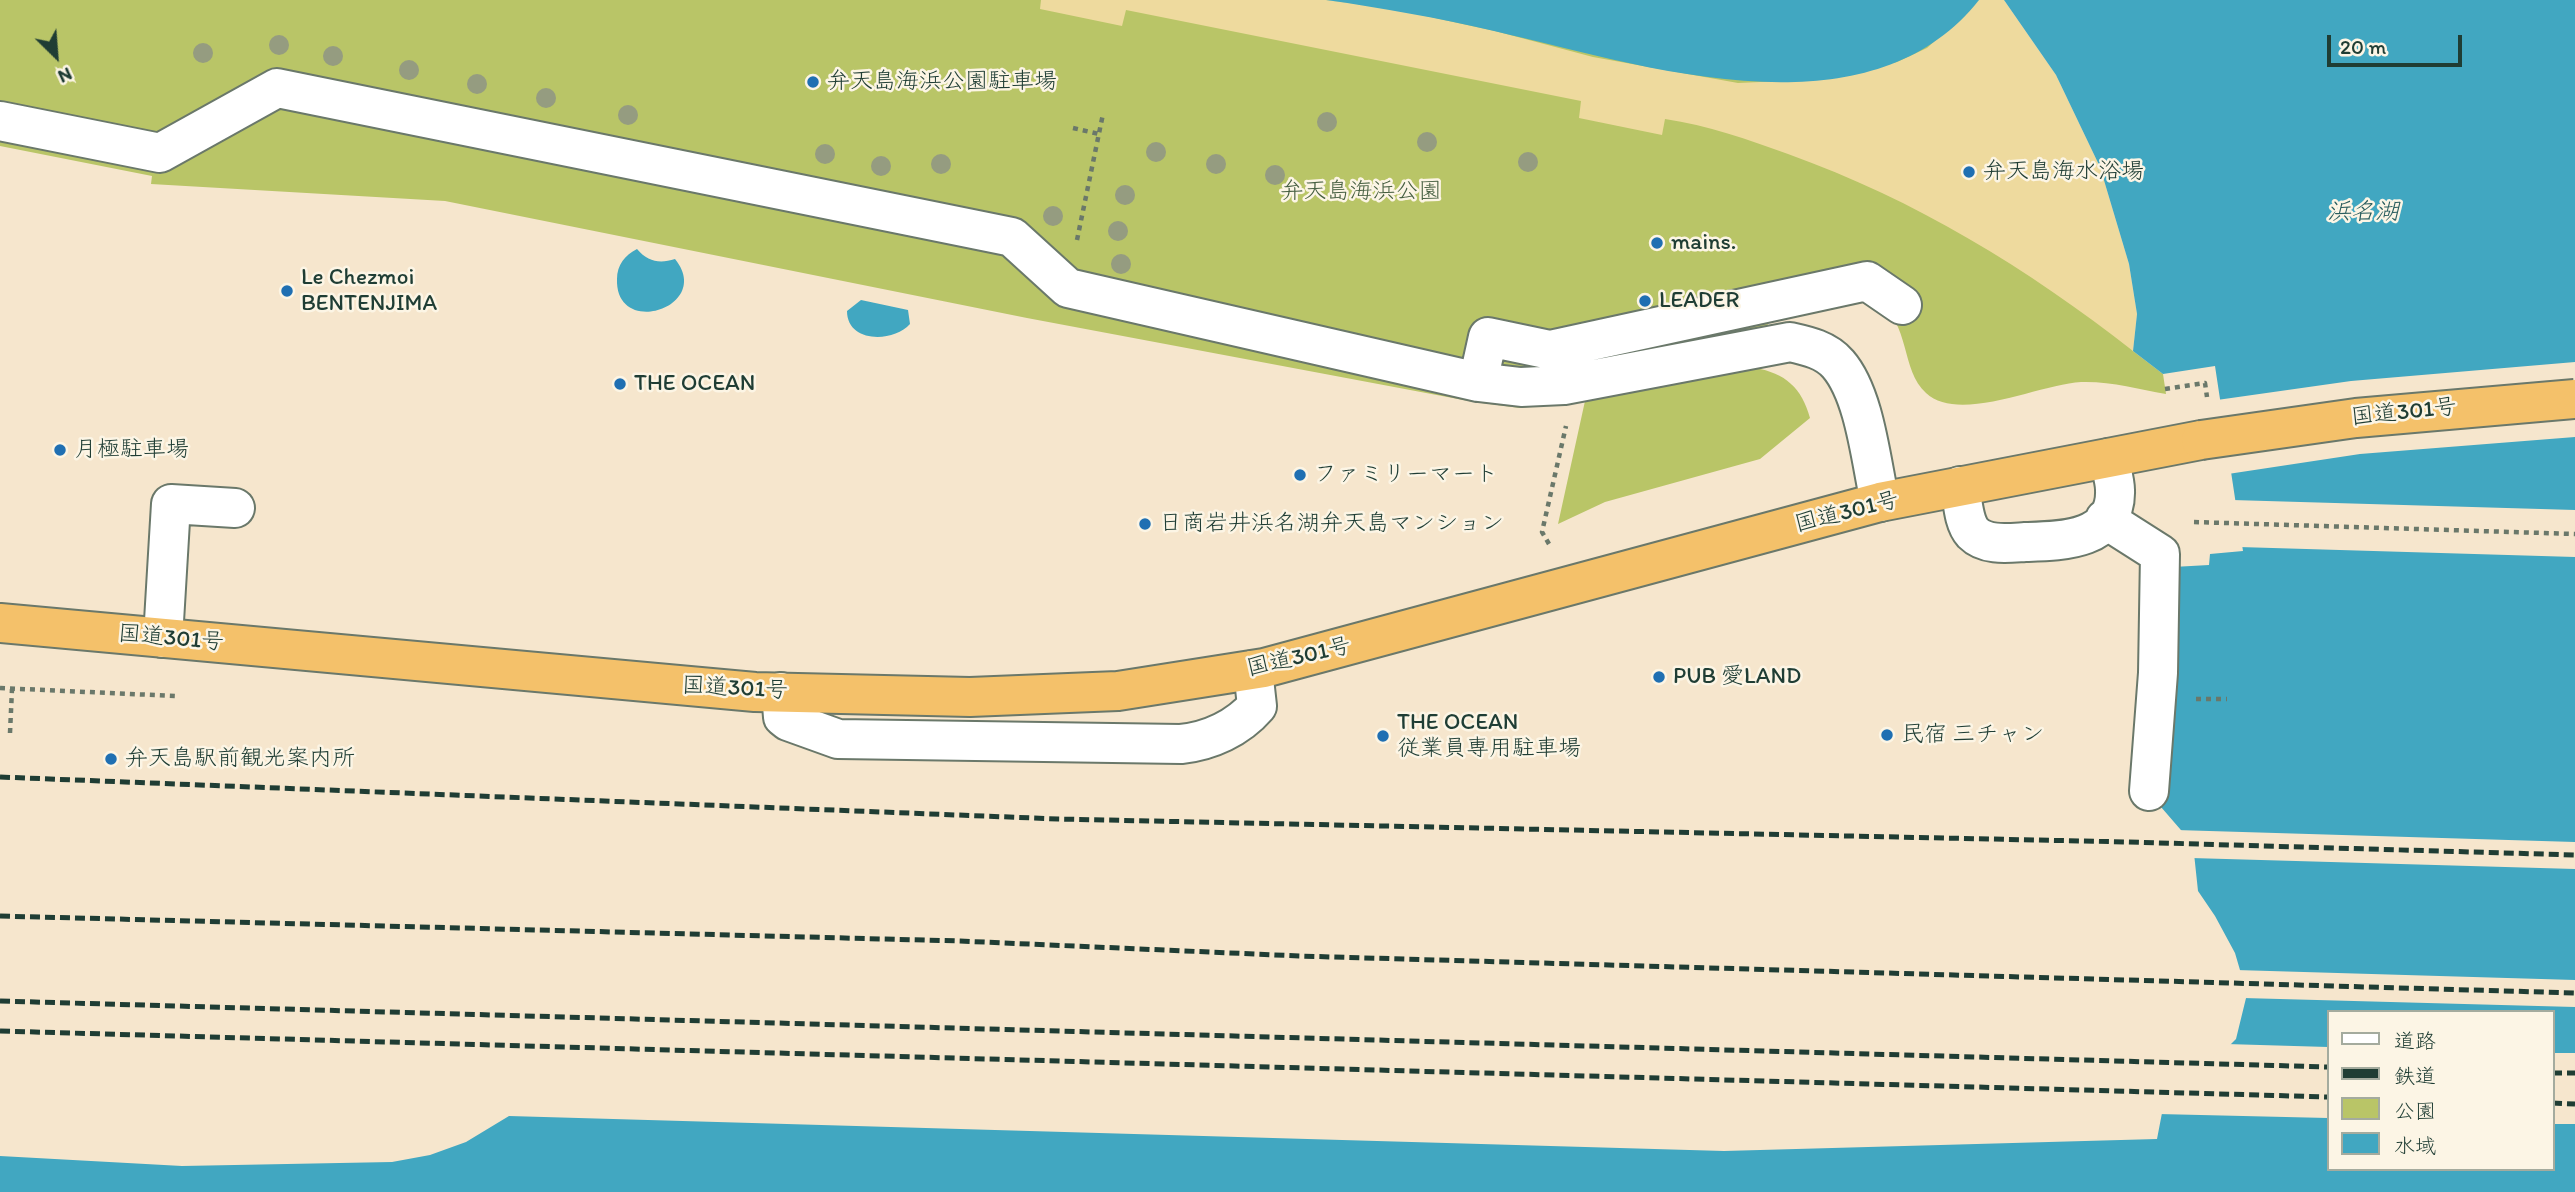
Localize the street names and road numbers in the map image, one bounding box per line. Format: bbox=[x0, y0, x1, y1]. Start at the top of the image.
street label: 国道301号 bbox=[2350, 394, 2458, 432]
street label: 国道301号 bbox=[1792, 487, 1902, 539]
street label: 国道301号 bbox=[117, 621, 225, 657]
street label: 国道301号 bbox=[1244, 633, 1354, 683]
street label: 国道301号 bbox=[681, 672, 789, 706]

